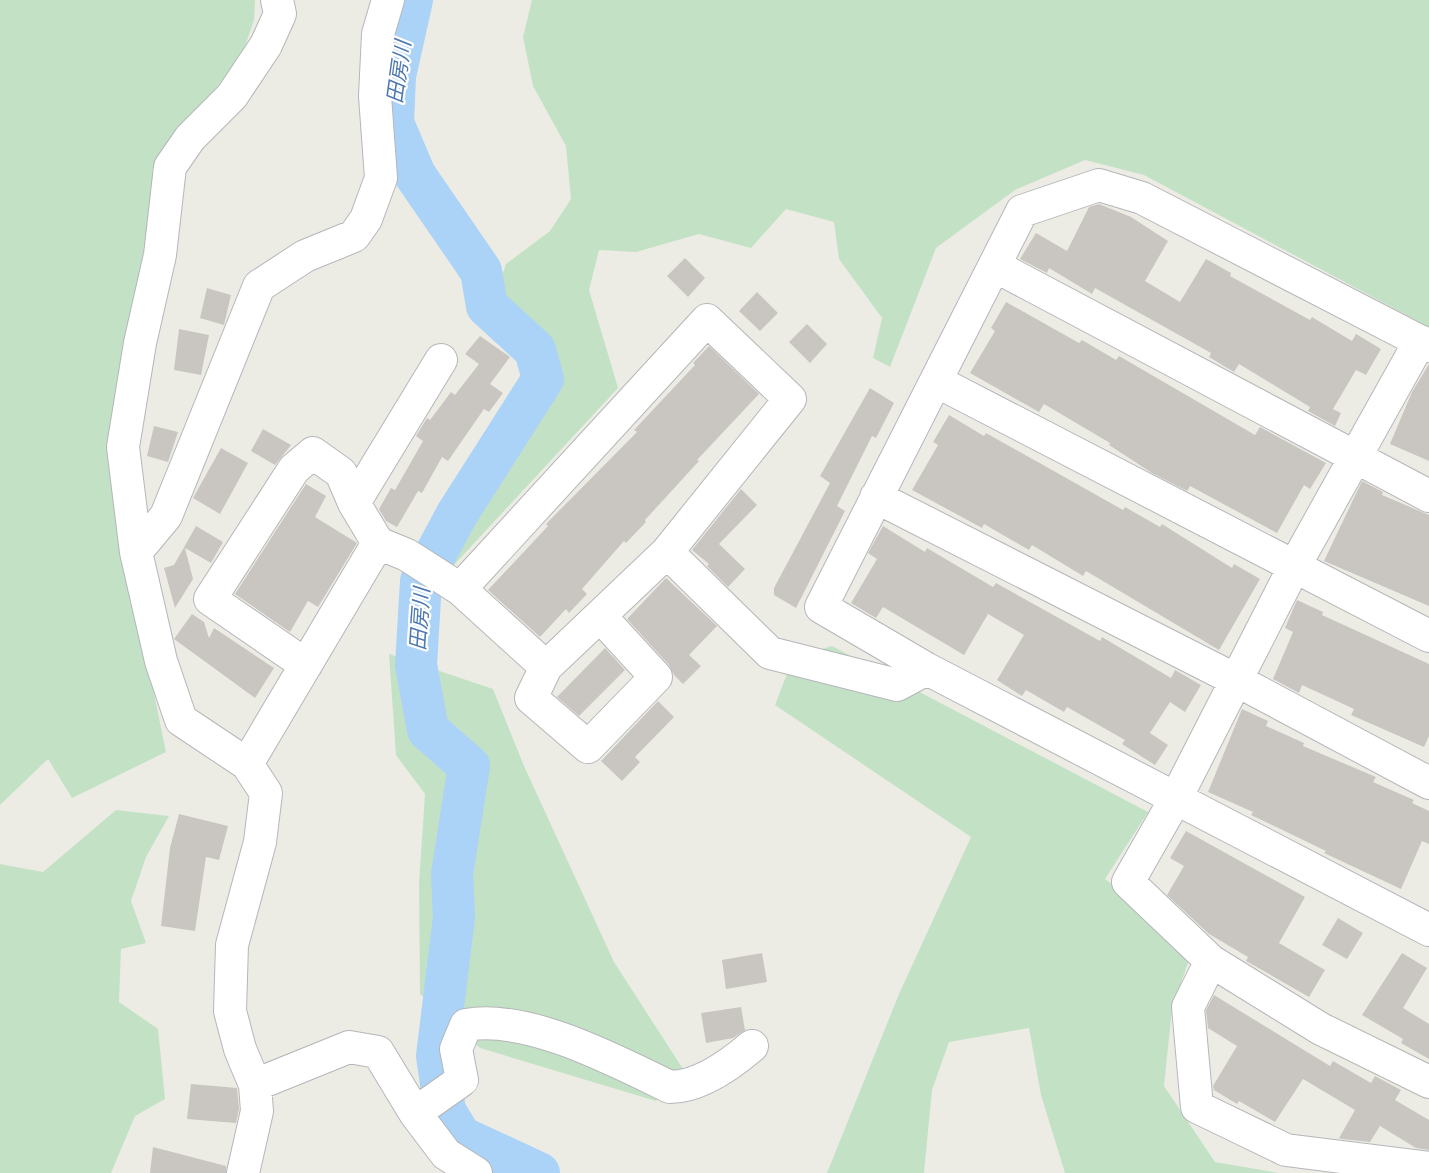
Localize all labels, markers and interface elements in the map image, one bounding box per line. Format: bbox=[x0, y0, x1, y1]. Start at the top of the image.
water label: 田房川 bbox=[382, 37, 416, 105]
water label: 田房川 bbox=[405, 585, 434, 651]

